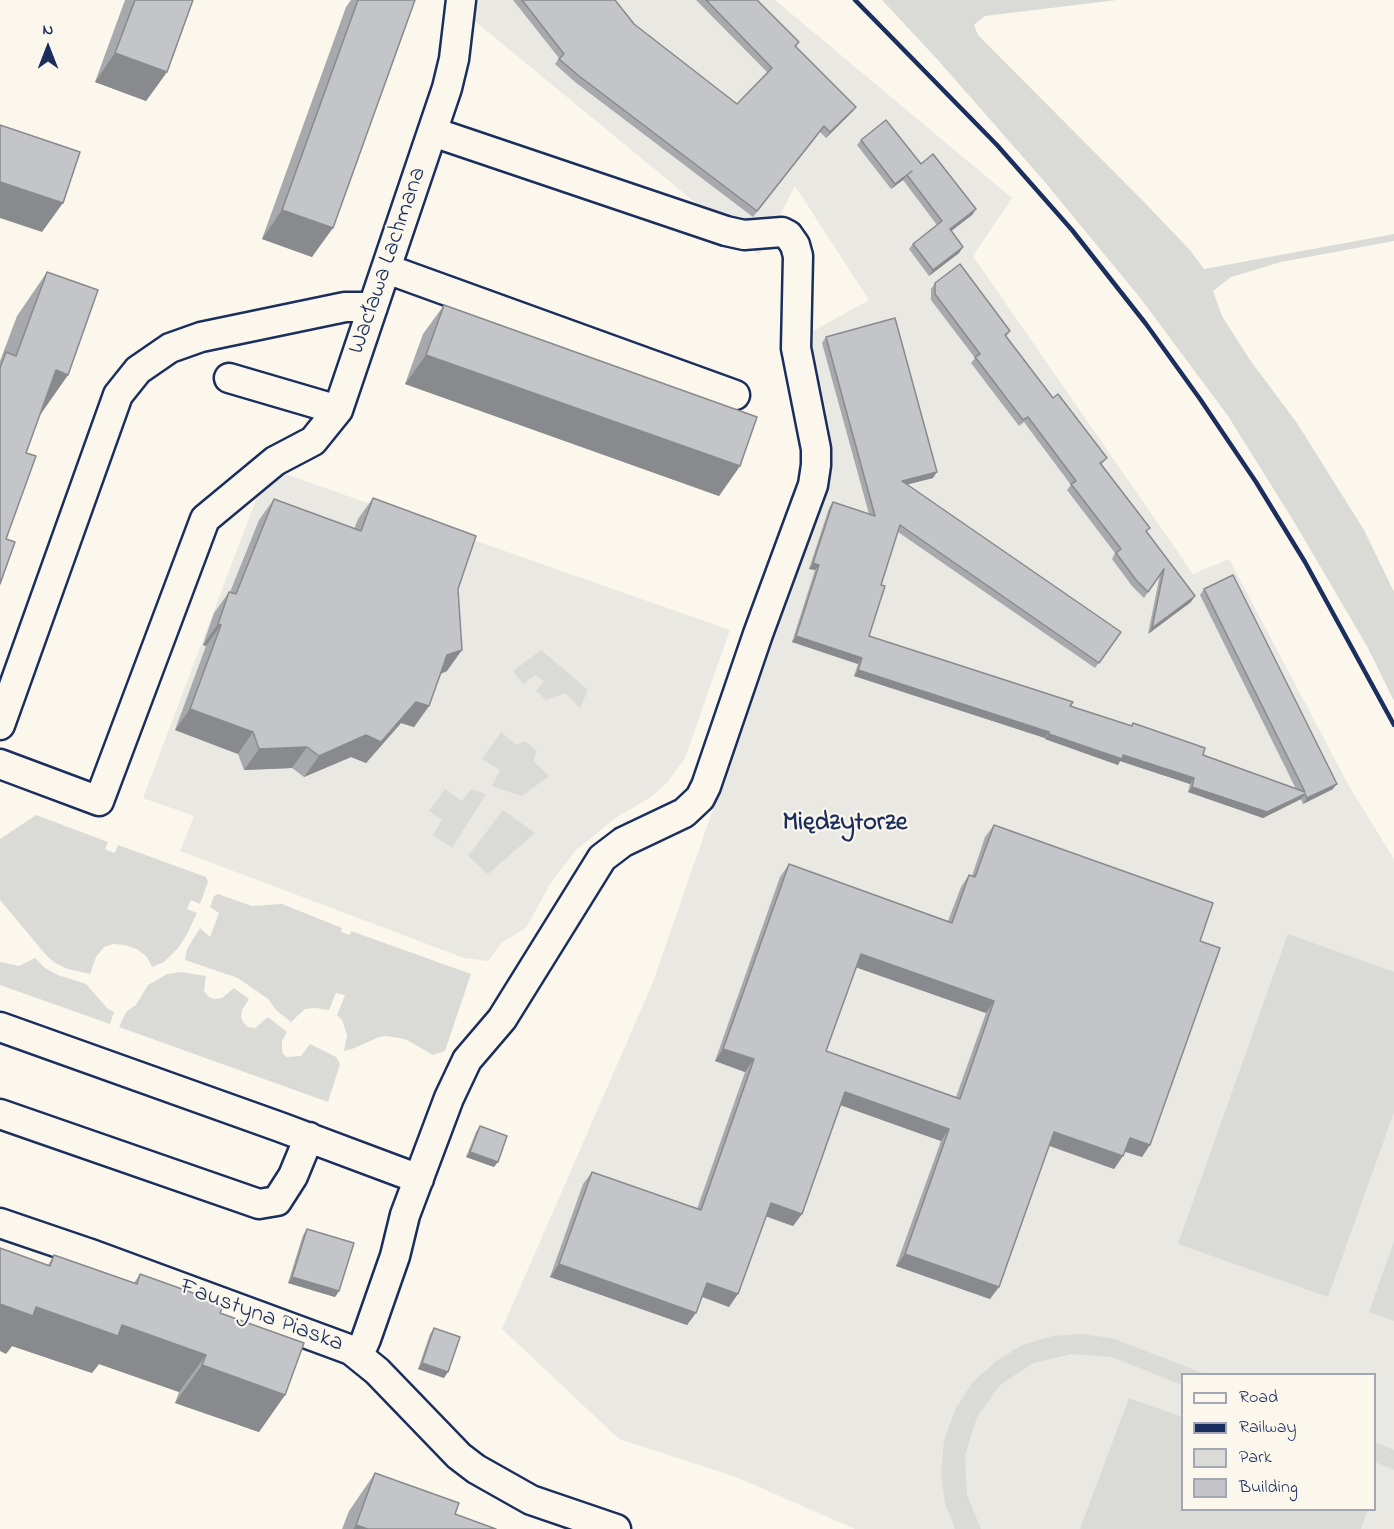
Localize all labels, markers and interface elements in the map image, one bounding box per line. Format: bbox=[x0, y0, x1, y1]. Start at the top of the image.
north arrow bbox=[18, 18, 78, 78]
text: N bbox=[43, 18, 53, 42]
street label: Wacława Lachmana bbox=[344, 164, 434, 358]
district label: Międzytorze bbox=[783, 809, 907, 841]
street label: Faustyna Piaska bbox=[175, 1274, 347, 1360]
legend bbox=[1181, 1373, 1376, 1511]
text: Road bbox=[1239, 1385, 1278, 1411]
text: Railway bbox=[1239, 1415, 1296, 1441]
text: Park bbox=[1239, 1445, 1272, 1471]
text: Building bbox=[1239, 1475, 1298, 1501]

